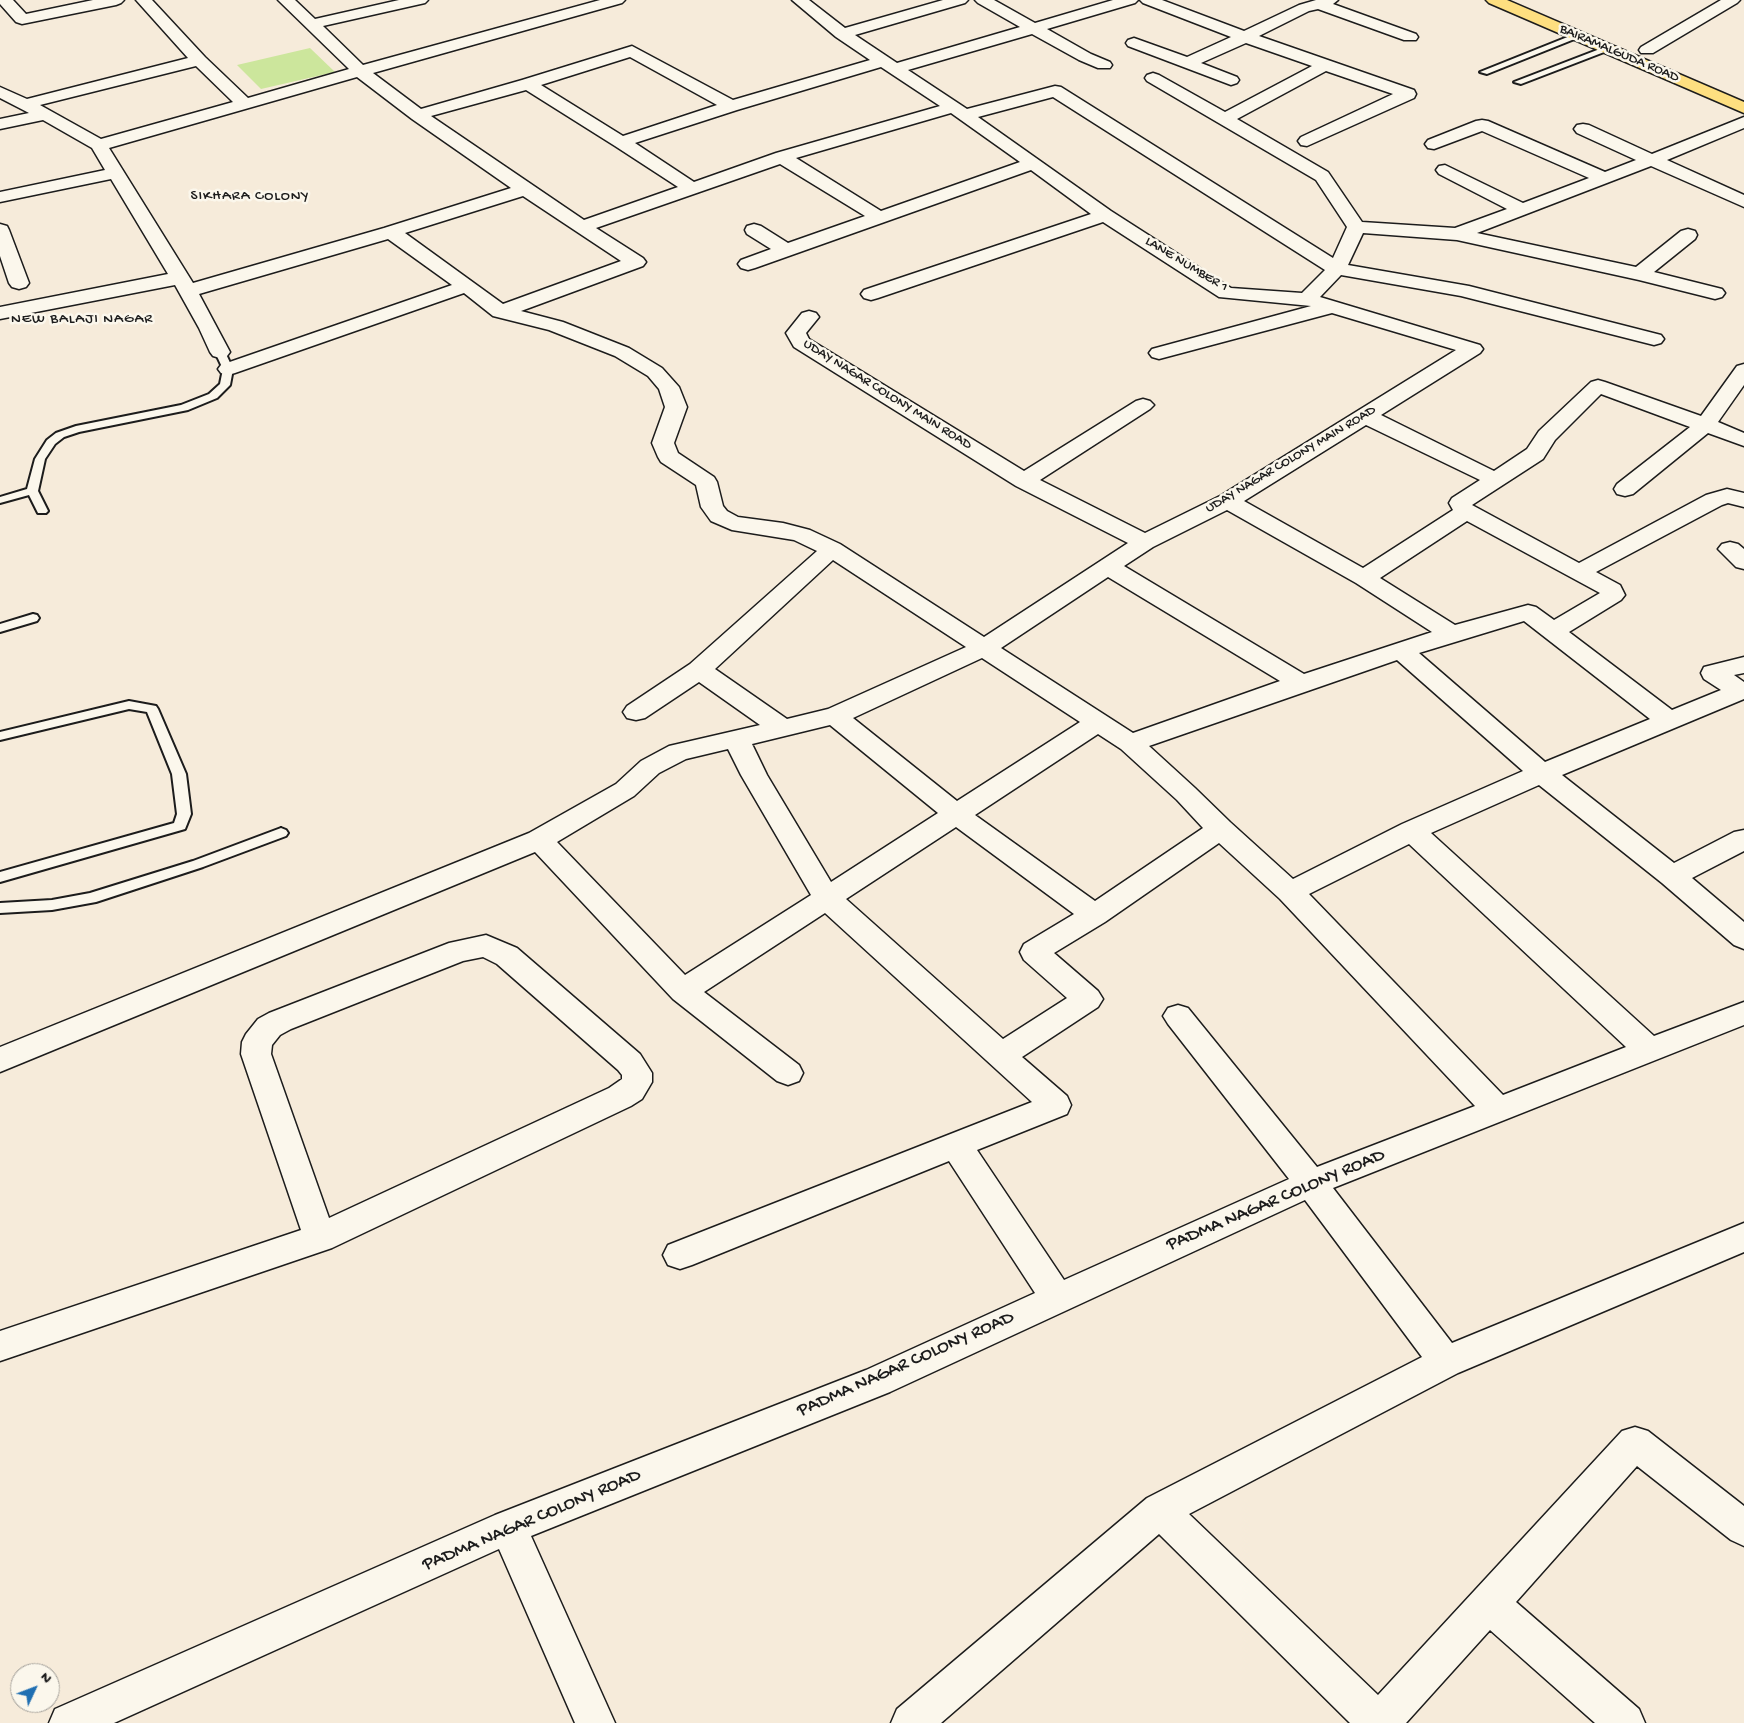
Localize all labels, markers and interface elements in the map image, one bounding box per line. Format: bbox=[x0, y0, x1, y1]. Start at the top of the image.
street label: BAIRAMALGUDA ROAD bbox=[1557, 21, 1681, 87]
district label: SIKHARA COLONY bbox=[189, 188, 311, 206]
street label: LANE NUMBER 1 bbox=[1142, 234, 1230, 296]
district label: NEW BALAJI NAGAR bbox=[9, 311, 155, 329]
street label: UDAY NAGAR COLONY MAIN ROAD bbox=[799, 336, 975, 454]
street label: UDAY NAGAR COLONY MAIN ROAD bbox=[1203, 402, 1379, 518]
street label: PADMA NAGAR COLONY ROAD bbox=[1163, 1145, 1389, 1257]
street label: PADMA NAGAR COLONY ROAD bbox=[794, 1307, 1018, 1423]
street label: PADMA NAGAR COLONY ROAD bbox=[419, 1465, 645, 1577]
north arrow bbox=[10, 1663, 60, 1713]
text: N bbox=[36, 1669, 55, 1687]

